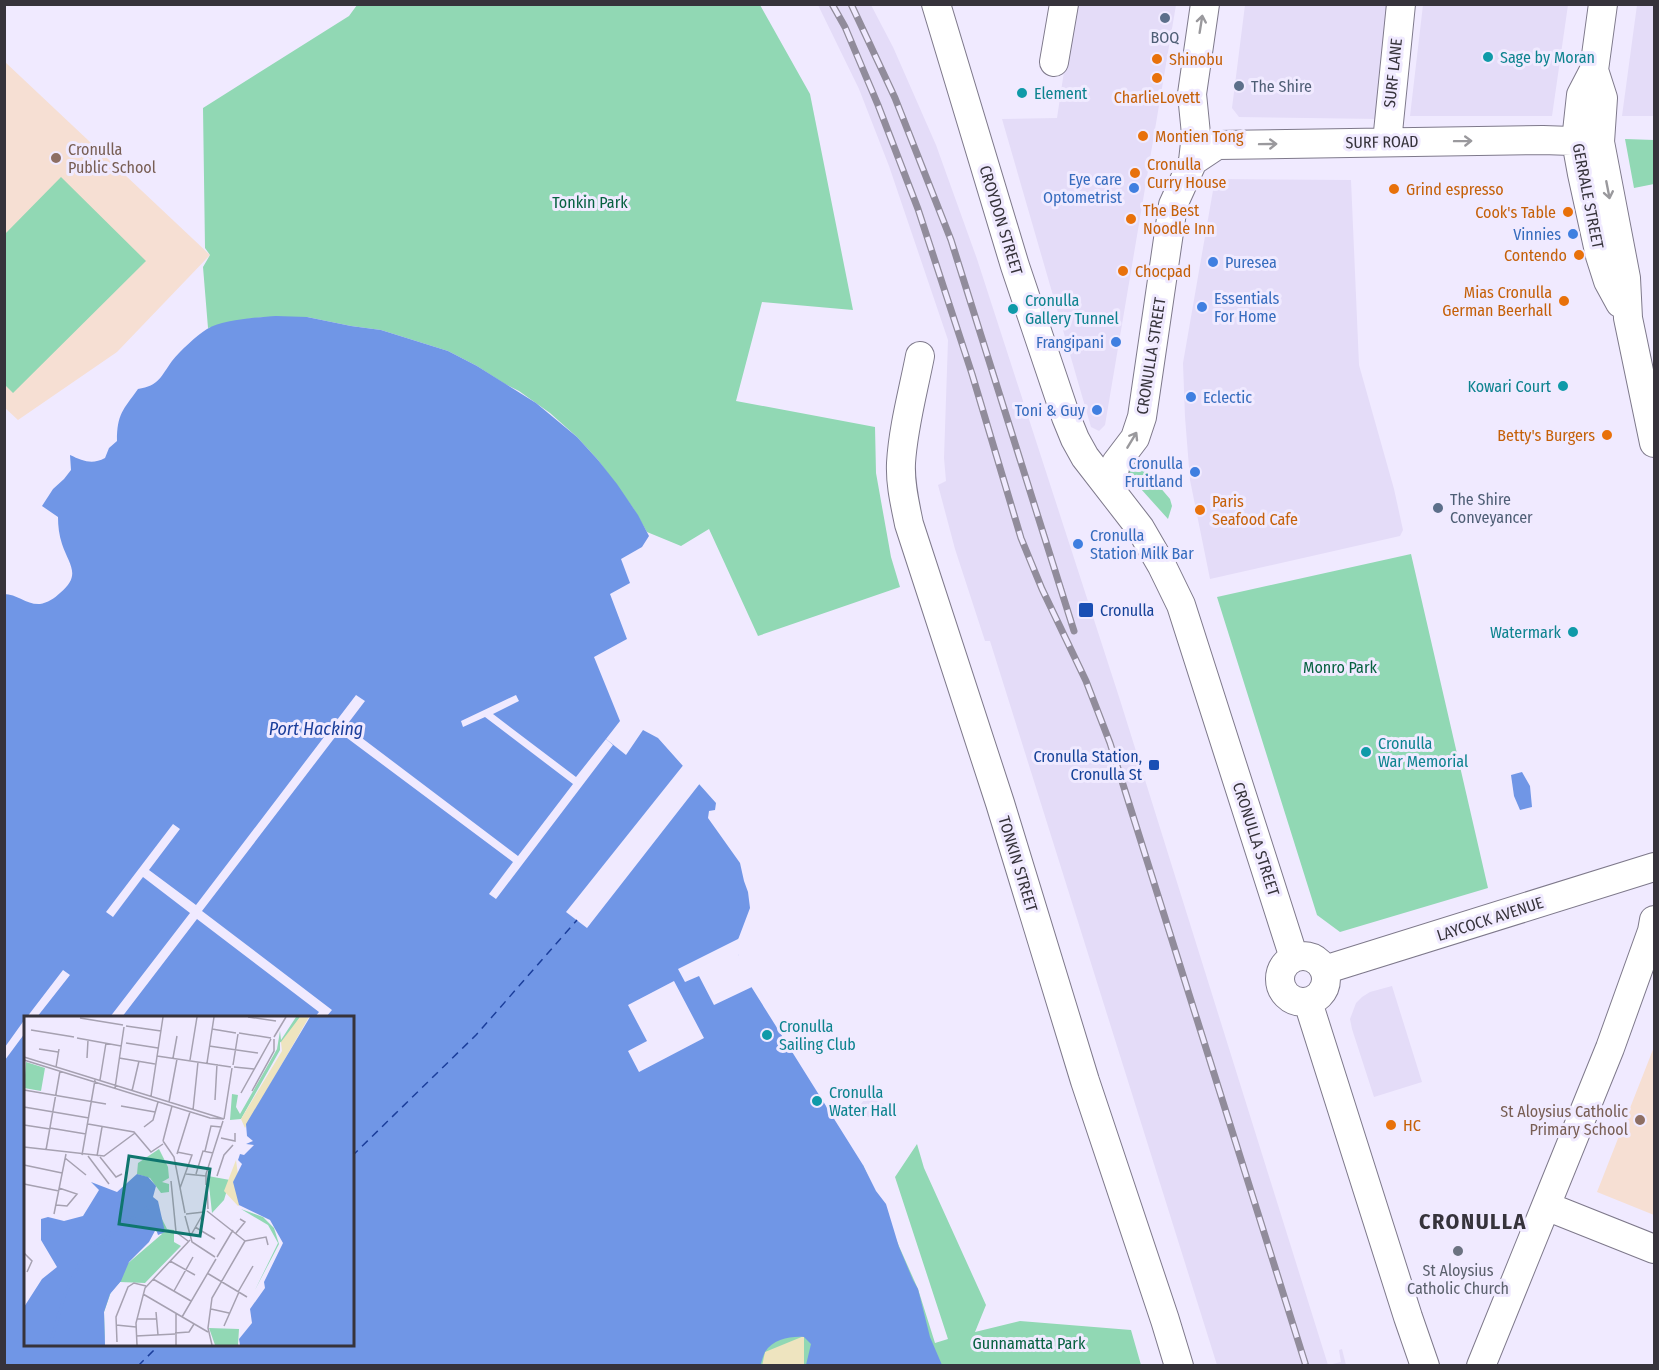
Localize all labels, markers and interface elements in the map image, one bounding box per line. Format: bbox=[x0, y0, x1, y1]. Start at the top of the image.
marker: BOQ bbox=[1158, 11, 1172, 25]
one-way arrow bbox=[1196, 14, 1207, 34]
place label: BOQ bbox=[1151, 28, 1179, 47]
street label: SURF LANE bbox=[1380, 37, 1406, 109]
place label: Sage by Moran bbox=[1500, 48, 1595, 67]
place label: Shinobu bbox=[1169, 50, 1223, 69]
marker: Sage by Moran bbox=[1481, 50, 1495, 64]
marker: Shinobu bbox=[1150, 52, 1164, 66]
marker: CharlieLovett bbox=[1150, 71, 1164, 85]
place label: The Shire bbox=[1251, 77, 1312, 96]
marker: The Shire bbox=[1232, 79, 1246, 93]
place label: Element bbox=[1034, 84, 1088, 103]
marker: Element bbox=[1015, 86, 1029, 100]
place label: CharlieLovett bbox=[1114, 88, 1201, 107]
place label: Montien Tong bbox=[1155, 127, 1244, 146]
marker: Montien Tong bbox=[1136, 129, 1150, 143]
street label: SURF ROAD bbox=[1345, 132, 1419, 152]
one-way arrow bbox=[1452, 135, 1472, 147]
one-way arrow bbox=[1257, 138, 1277, 150]
place label: Cronulla Public School bbox=[68, 140, 156, 177]
street label: GERRALE STREET bbox=[1568, 142, 1608, 251]
marker: Cronulla Public School bbox=[49, 151, 63, 165]
place label: Cronulla Curry House bbox=[1147, 155, 1227, 192]
street label: CROYDON STREET bbox=[975, 163, 1027, 277]
marker: Cronulla Curry House bbox=[1128, 166, 1142, 180]
place label: Eye care Optometrist bbox=[1043, 170, 1123, 207]
one-way arrow bbox=[1603, 179, 1614, 199]
place label: Grind espresso bbox=[1406, 180, 1504, 199]
marker: Eye care Optometrist bbox=[1127, 181, 1141, 195]
marker: Grind espresso bbox=[1387, 182, 1401, 196]
park label: Tonkin Park bbox=[552, 193, 628, 212]
place label: The Best Noodle Inn bbox=[1143, 201, 1215, 238]
place label: Cook's Table bbox=[1475, 203, 1556, 222]
marker: Cook's Table bbox=[1561, 205, 1575, 219]
marker: The Best Noodle Inn bbox=[1124, 212, 1138, 226]
place label: Vinnies bbox=[1513, 225, 1561, 244]
marker: Vinnies bbox=[1566, 227, 1580, 241]
place label: Contendo bbox=[1504, 246, 1567, 265]
marker: Contendo bbox=[1572, 248, 1586, 262]
place label: Puresea bbox=[1225, 253, 1277, 272]
marker: Puresea bbox=[1206, 255, 1220, 269]
place label: Chocpad bbox=[1135, 262, 1191, 281]
marker: Chocpad bbox=[1116, 264, 1130, 278]
place label: Mias Cronulla German Beerhall bbox=[1442, 283, 1552, 320]
place label: Essentials For Home bbox=[1214, 289, 1279, 326]
place label: Cronulla Gallery Tunnel bbox=[1025, 291, 1119, 328]
marker: Mias Cronulla German Beerhall bbox=[1557, 294, 1571, 308]
street label: CRONULLA STREET bbox=[1132, 295, 1170, 416]
marker: Essentials For Home bbox=[1195, 300, 1209, 314]
marker: Cronulla Gallery Tunnel bbox=[1006, 302, 1020, 316]
place label: Frangipani bbox=[1036, 333, 1104, 352]
marker: Frangipani bbox=[1109, 335, 1123, 349]
place label: Kowari Court bbox=[1467, 377, 1552, 396]
marker: Kowari Court bbox=[1556, 379, 1570, 393]
place label: Eclectic bbox=[1203, 388, 1252, 407]
marker: Eclectic bbox=[1184, 390, 1198, 404]
place label: Toni & Guy bbox=[1015, 401, 1086, 420]
marker: Toni & Guy bbox=[1090, 403, 1104, 417]
place label: Betty's Burgers bbox=[1497, 426, 1595, 445]
marker: Betty's Burgers bbox=[1600, 428, 1614, 442]
one-way arrow bbox=[1127, 432, 1139, 449]
place label: Cronulla Fruitland bbox=[1125, 454, 1183, 491]
marker: Cronulla Fruitland bbox=[1188, 465, 1202, 479]
place label: The Shire Conveyancer bbox=[1450, 490, 1533, 527]
place label: Paris Seafood Cafe bbox=[1212, 492, 1298, 529]
marker: The Shire Conveyancer bbox=[1431, 501, 1445, 515]
marker: Paris Seafood Cafe bbox=[1193, 503, 1207, 517]
place label: Cronulla Station Milk Bar bbox=[1090, 526, 1194, 563]
marker: Cronulla Station Milk Bar bbox=[1071, 537, 1085, 551]
marker: Cronulla bbox=[1077, 601, 1095, 619]
place label: Cronulla bbox=[1100, 601, 1155, 620]
place label: Watermark bbox=[1490, 623, 1562, 642]
marker: Watermark bbox=[1566, 625, 1580, 639]
park label: Monro Park bbox=[1303, 658, 1378, 677]
water label: Port Hacking bbox=[269, 718, 363, 740]
place label: Cronulla War Memorial bbox=[1378, 734, 1468, 771]
marker: Cronulla War Memorial bbox=[1359, 745, 1373, 759]
place label: Cronulla Station, Cronulla St bbox=[1033, 747, 1143, 784]
marker: Cronulla Station, Cronulla St bbox=[1147, 758, 1161, 772]
street label: CRONULLA STREET bbox=[1229, 780, 1284, 899]
street label: TONKIN STREET bbox=[994, 814, 1042, 915]
street label: LAYCOCK AVENUE bbox=[1434, 893, 1546, 945]
inset map bbox=[24, 1016, 354, 1346]
place label: Cronulla Sailing Club bbox=[779, 1017, 856, 1054]
marker: Cronulla Sailing Club bbox=[760, 1028, 774, 1042]
place label: Cronulla Water Hall bbox=[829, 1083, 896, 1120]
marker: Cronulla Water Hall bbox=[810, 1094, 824, 1108]
place label: St Aloysius Catholic Primary School bbox=[1500, 1102, 1628, 1139]
marker: St Aloysius Catholic Primary School bbox=[1633, 1113, 1647, 1127]
place label: HC bbox=[1403, 1116, 1421, 1135]
marker: HC bbox=[1384, 1118, 1398, 1132]
district label: CRONULLA bbox=[1419, 1208, 1527, 1235]
marker: St Aloysius Catholic Church bbox=[1451, 1244, 1465, 1258]
place label: St Aloysius Catholic Church bbox=[1407, 1261, 1509, 1298]
park label: Gunnamatta Park bbox=[973, 1334, 1086, 1353]

